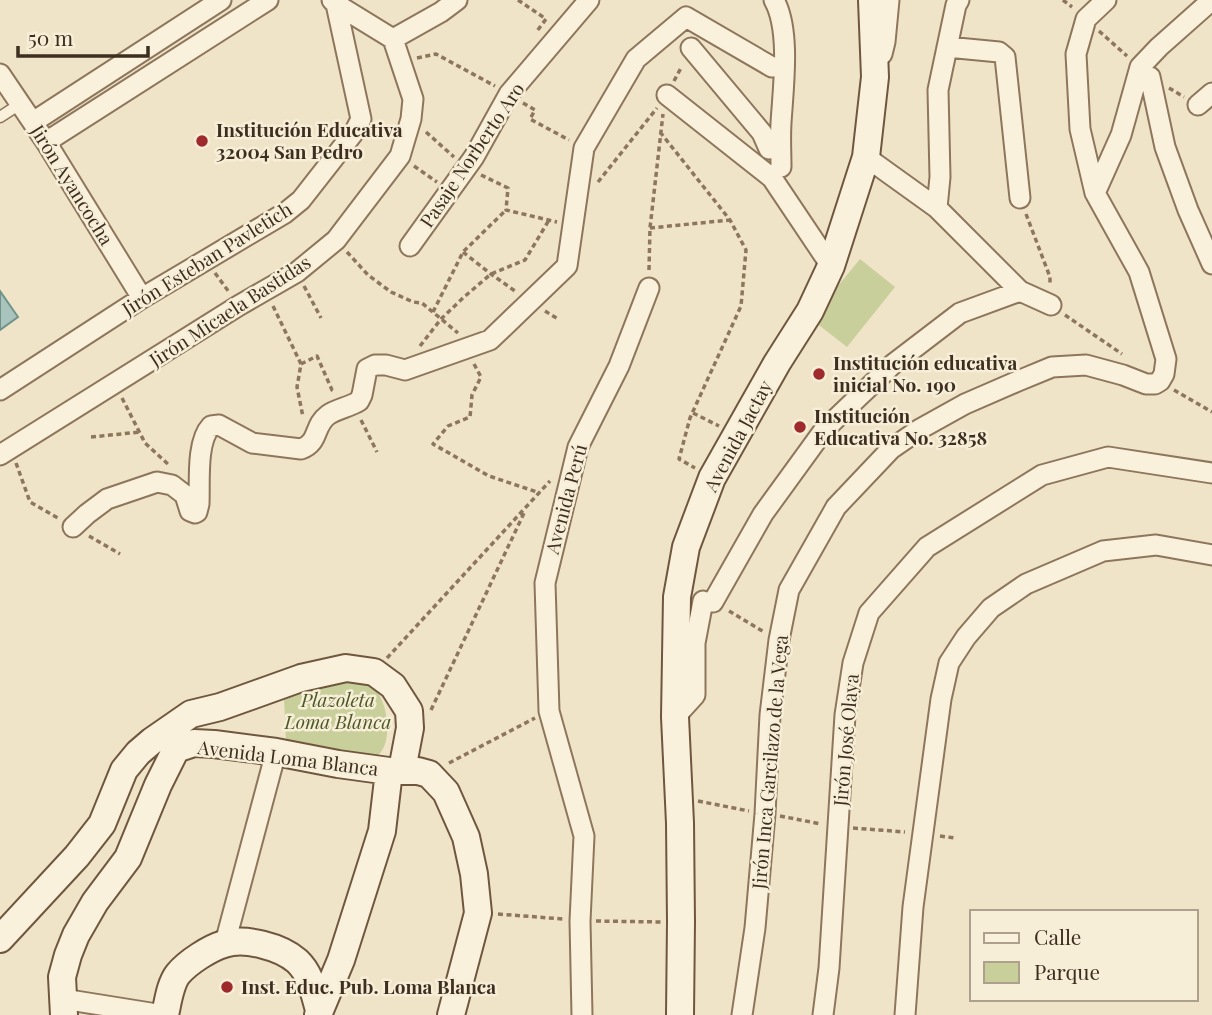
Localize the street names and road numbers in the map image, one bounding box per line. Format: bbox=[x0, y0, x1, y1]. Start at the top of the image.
street label: Pasaje Norberto Aro bbox=[413, 77, 529, 232]
street label: Jirón Ayancocha bbox=[25, 118, 121, 250]
street label: Jirón Esteban Pavletich bbox=[116, 195, 296, 322]
street label: Jirón Micaela Bastidas bbox=[143, 248, 315, 373]
street label: Avenida Jactay bbox=[696, 375, 778, 497]
street label: Avenida Perú bbox=[538, 441, 592, 557]
street label: Jirón Inca Garcilazo de la Vega bbox=[745, 633, 793, 891]
street label: Jirón José Olaya bbox=[826, 672, 864, 808]
street label: Avenida Loma Blanca bbox=[195, 733, 380, 781]

